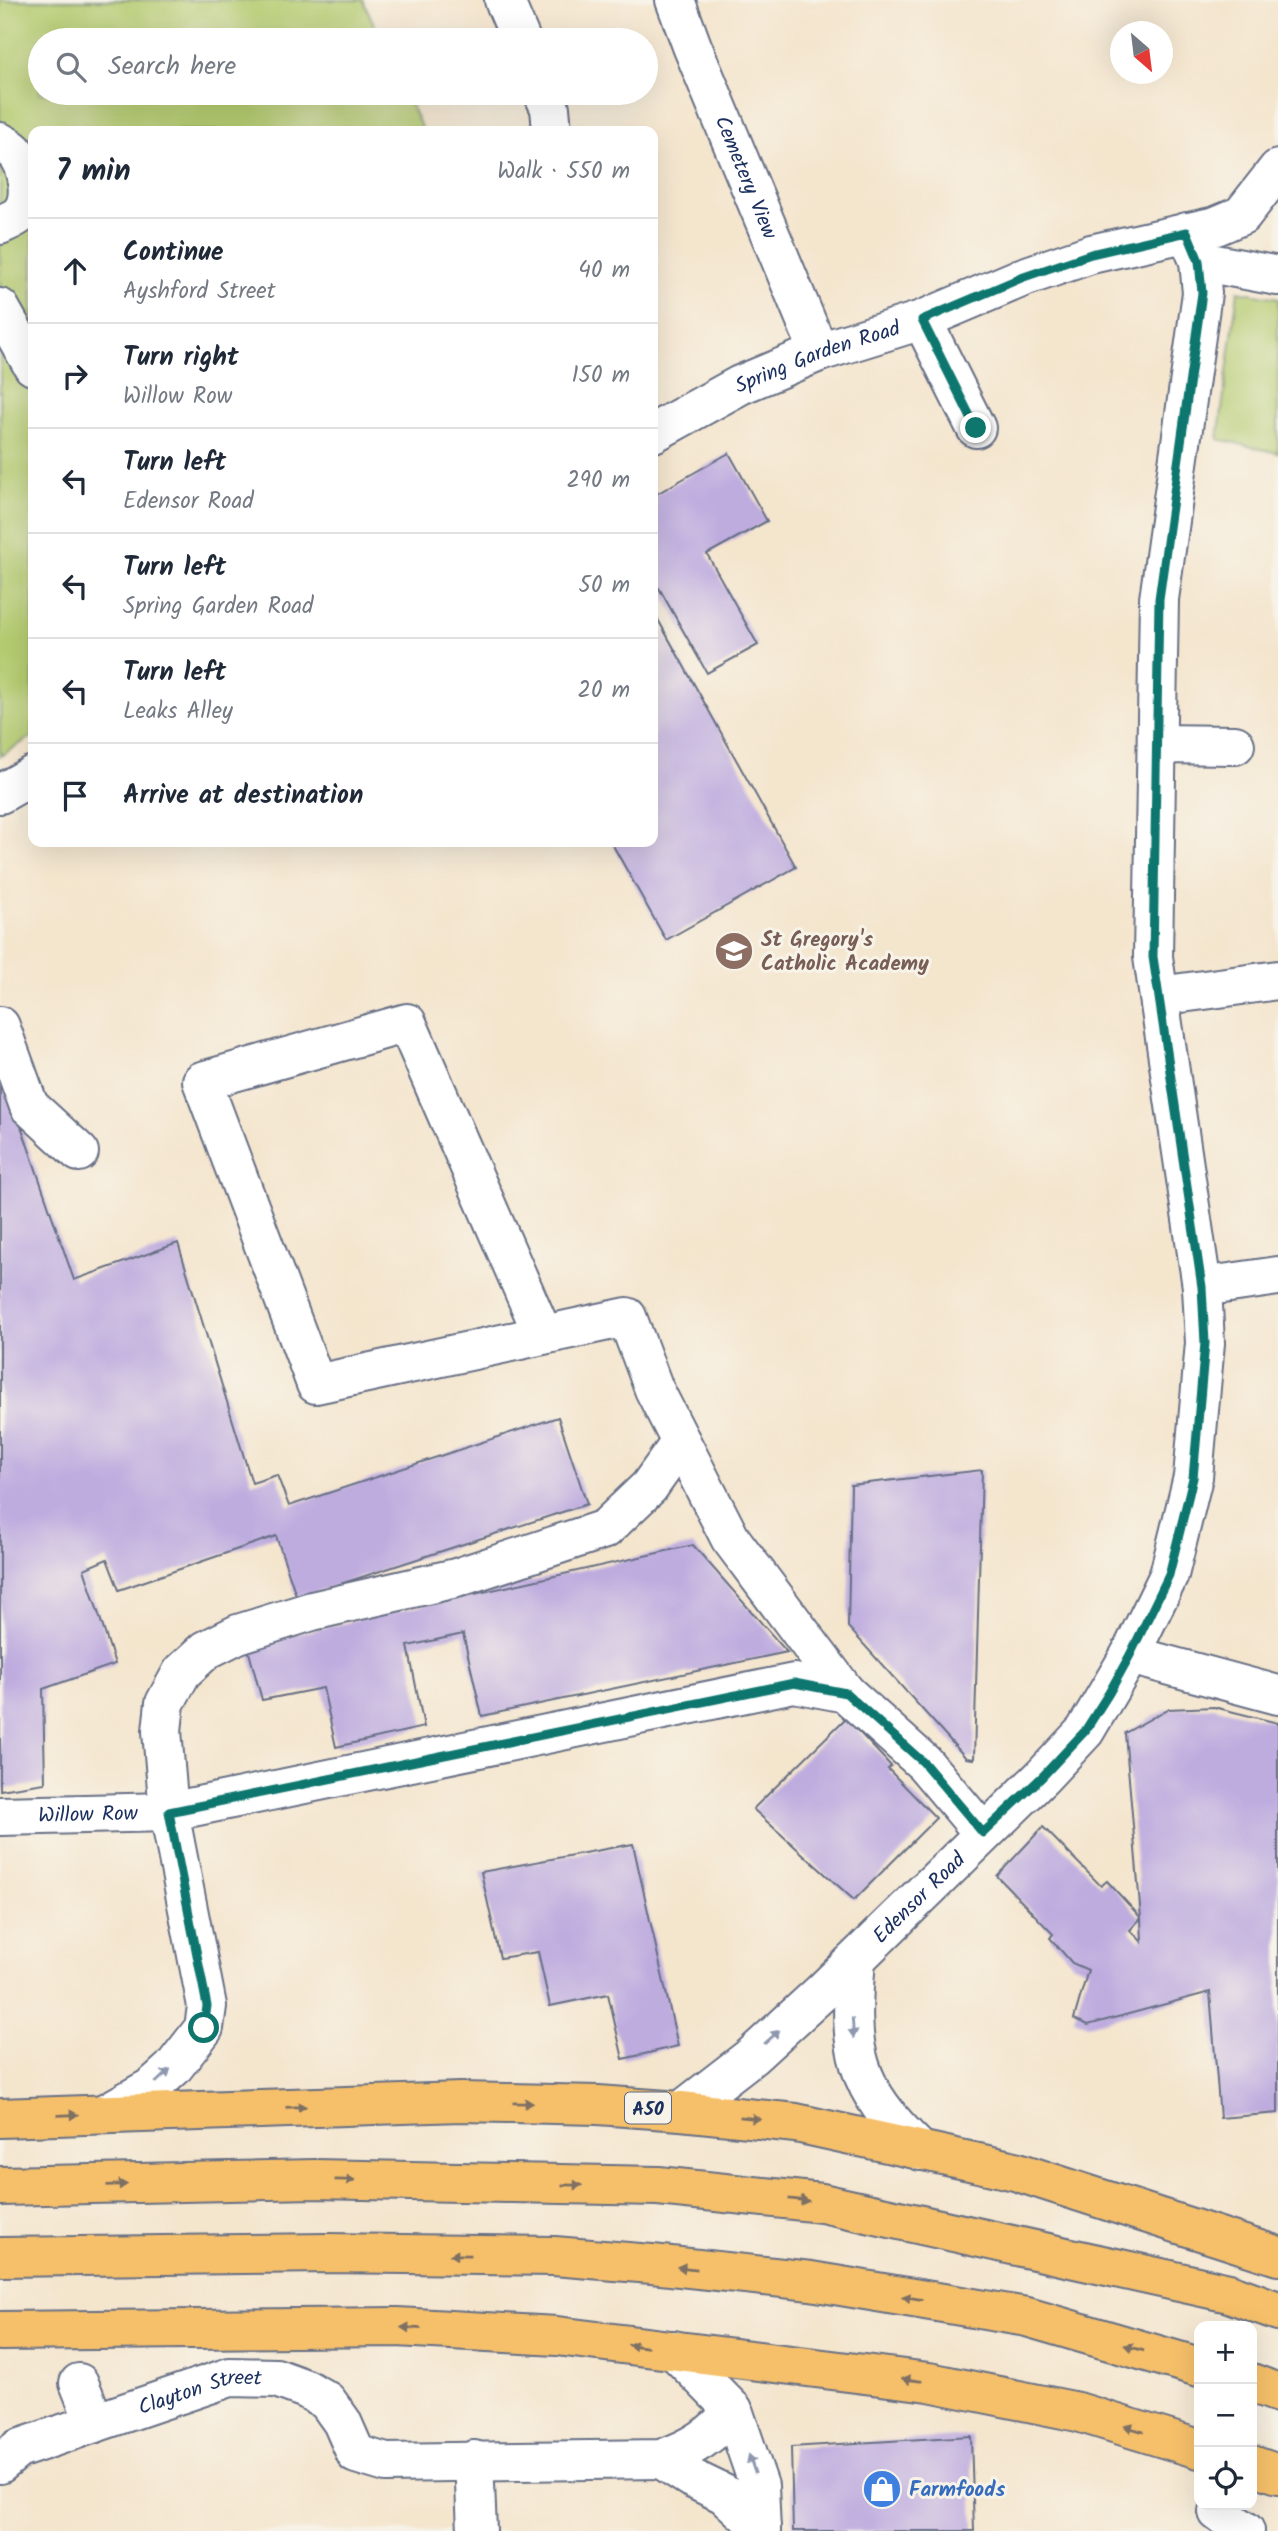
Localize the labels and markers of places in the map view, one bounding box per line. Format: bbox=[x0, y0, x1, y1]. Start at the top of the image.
place label: St Gregory's Catholic Academy bbox=[761, 924, 929, 981]
school or university icon: St Gregory's Catholic Academy bbox=[713, 930, 755, 972]
shop icon: Farmfoods bbox=[861, 2468, 903, 2510]
place label: Farmfoods bbox=[909, 2474, 1005, 2507]

